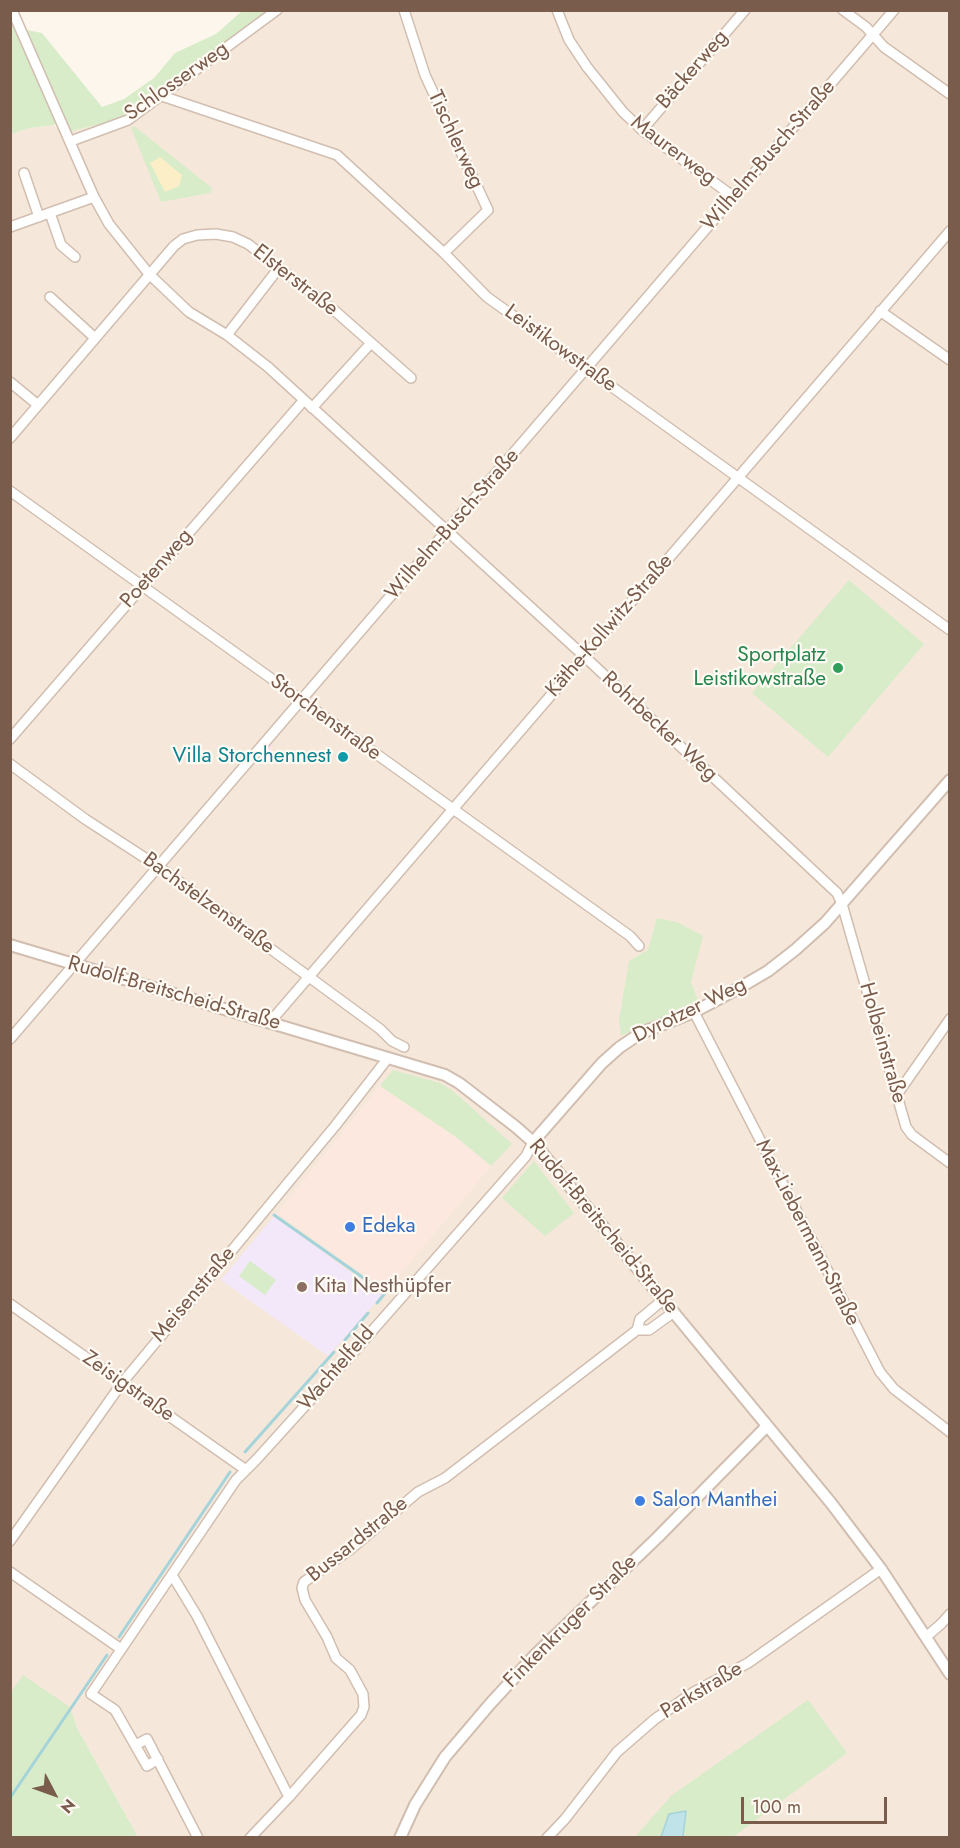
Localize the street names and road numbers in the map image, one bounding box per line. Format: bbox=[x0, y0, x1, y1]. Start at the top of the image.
street label: Bäckerweg bbox=[652, 25, 734, 115]
street label: Schlosserweg bbox=[120, 37, 234, 127]
street label: Wilhelm-Busch-Straße bbox=[697, 75, 841, 237]
street label: Tischlerweg bbox=[421, 87, 489, 193]
street label: Maurerweg bbox=[625, 111, 721, 191]
street label: Elsterstraße bbox=[247, 240, 343, 322]
street label: Leistikowstraße bbox=[499, 300, 621, 398]
street label: Wilhelm-Busch-Straße bbox=[381, 444, 525, 606]
street label: Poetenweg bbox=[116, 524, 198, 614]
street label: Käthe-Kollwitz-Straße bbox=[541, 549, 679, 703]
street label: Rohrbecker Weg bbox=[596, 667, 722, 787]
street label: Storchenstraße bbox=[264, 669, 386, 767]
street label: Bachstelzenstraße bbox=[137, 848, 279, 960]
street label: Rudolf-Breitscheid-Straße bbox=[65, 952, 283, 1036]
street label: Dyrotzer Weg bbox=[629, 973, 751, 1049]
street label: Holbeinstraße bbox=[853, 980, 911, 1106]
street label: Rudolf-Breitscheid-Straße bbox=[523, 1135, 683, 1319]
street label: Max-Liebermann-Straße bbox=[749, 1136, 865, 1330]
street label: Meisenstraße bbox=[147, 1242, 241, 1348]
street label: Wachtelfeld bbox=[293, 1321, 381, 1417]
street label: Zeisigstraße bbox=[77, 1346, 179, 1428]
street label: Bussardstraße bbox=[302, 1492, 414, 1588]
street label: Finkenkruger Straße bbox=[499, 1550, 643, 1694]
street label: Parkstraße bbox=[657, 1657, 747, 1725]

